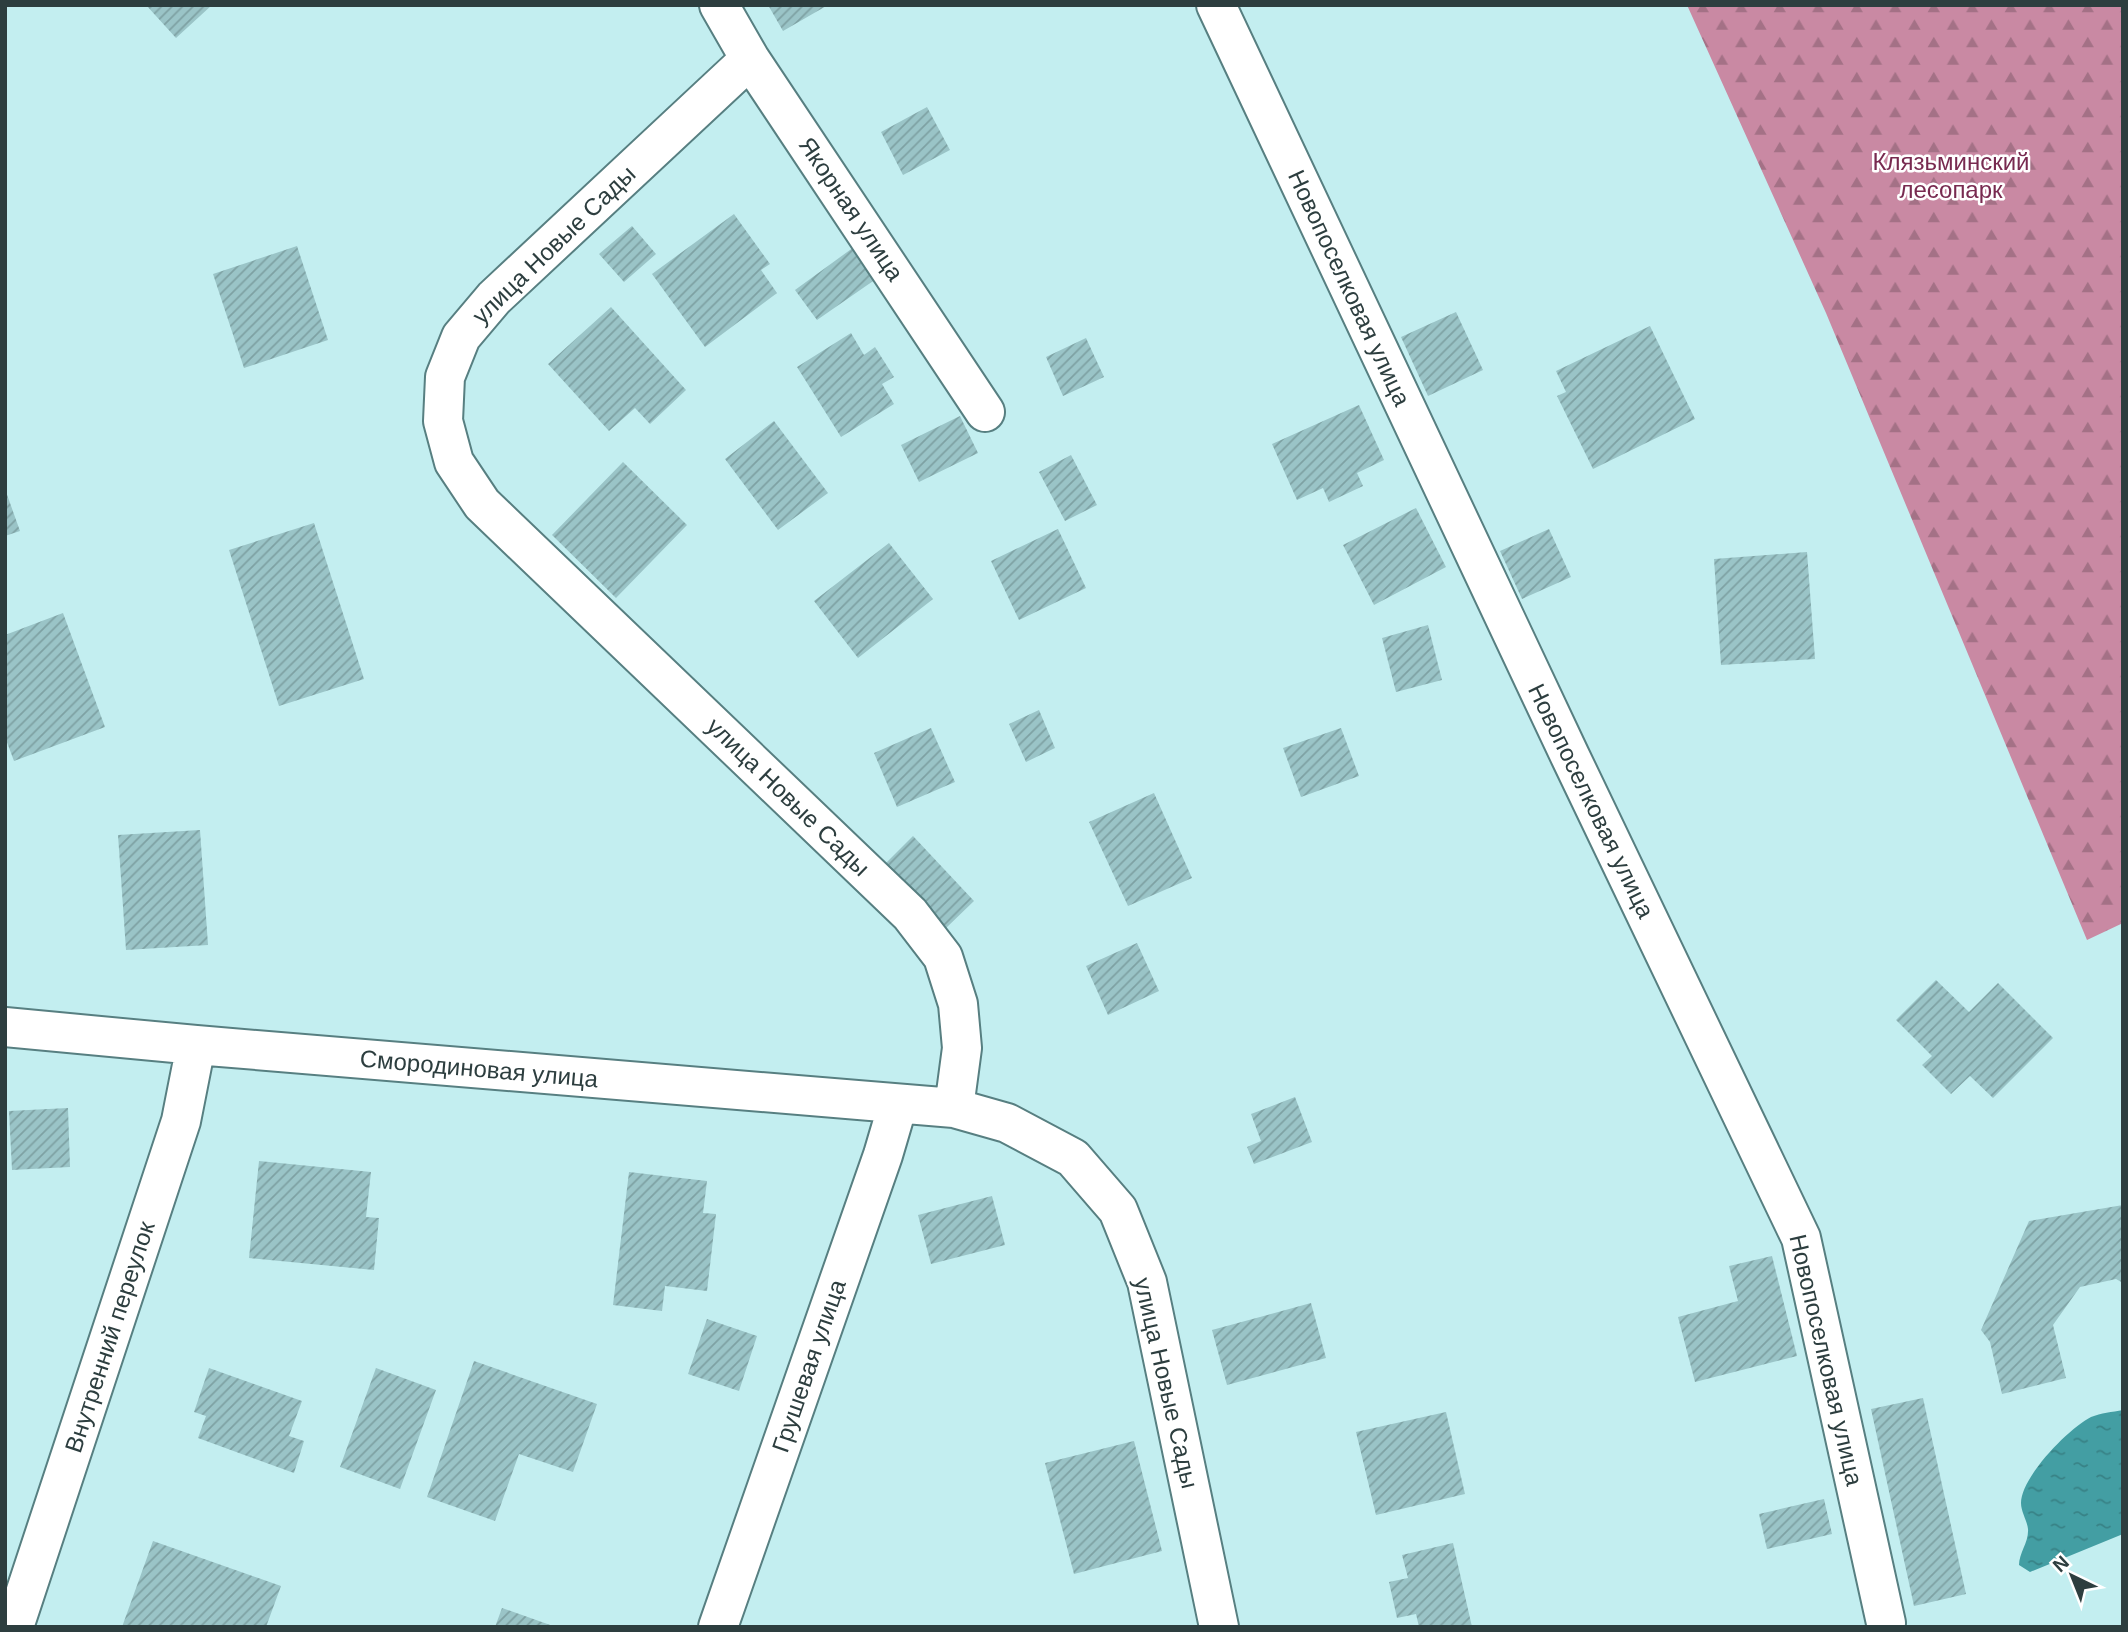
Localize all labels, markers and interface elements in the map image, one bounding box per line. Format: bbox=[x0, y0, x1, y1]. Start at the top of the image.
street label: Якорная улица bbox=[794, 132, 910, 286]
park label: Клязьминский лесопарк bbox=[1873, 148, 2029, 203]
street label: улица Новые Сады bbox=[467, 160, 641, 329]
street label: Новопоселковая улица bbox=[1283, 166, 1416, 411]
street label: Новопоселковая улица bbox=[1523, 679, 1660, 923]
street label: улица Новые Сады bbox=[701, 712, 875, 881]
street label: Смородиновая улица bbox=[359, 1045, 600, 1092]
street label: Внутренний переулок bbox=[59, 1217, 160, 1456]
street label: Новопоселковая улица bbox=[1784, 1232, 1869, 1489]
street label: Грушевая улица bbox=[766, 1275, 851, 1456]
street label: улица Новые Сады bbox=[1129, 1275, 1204, 1491]
north arrow bbox=[2037, 1541, 2107, 1611]
text: N bbox=[2049, 1552, 2073, 1576]

